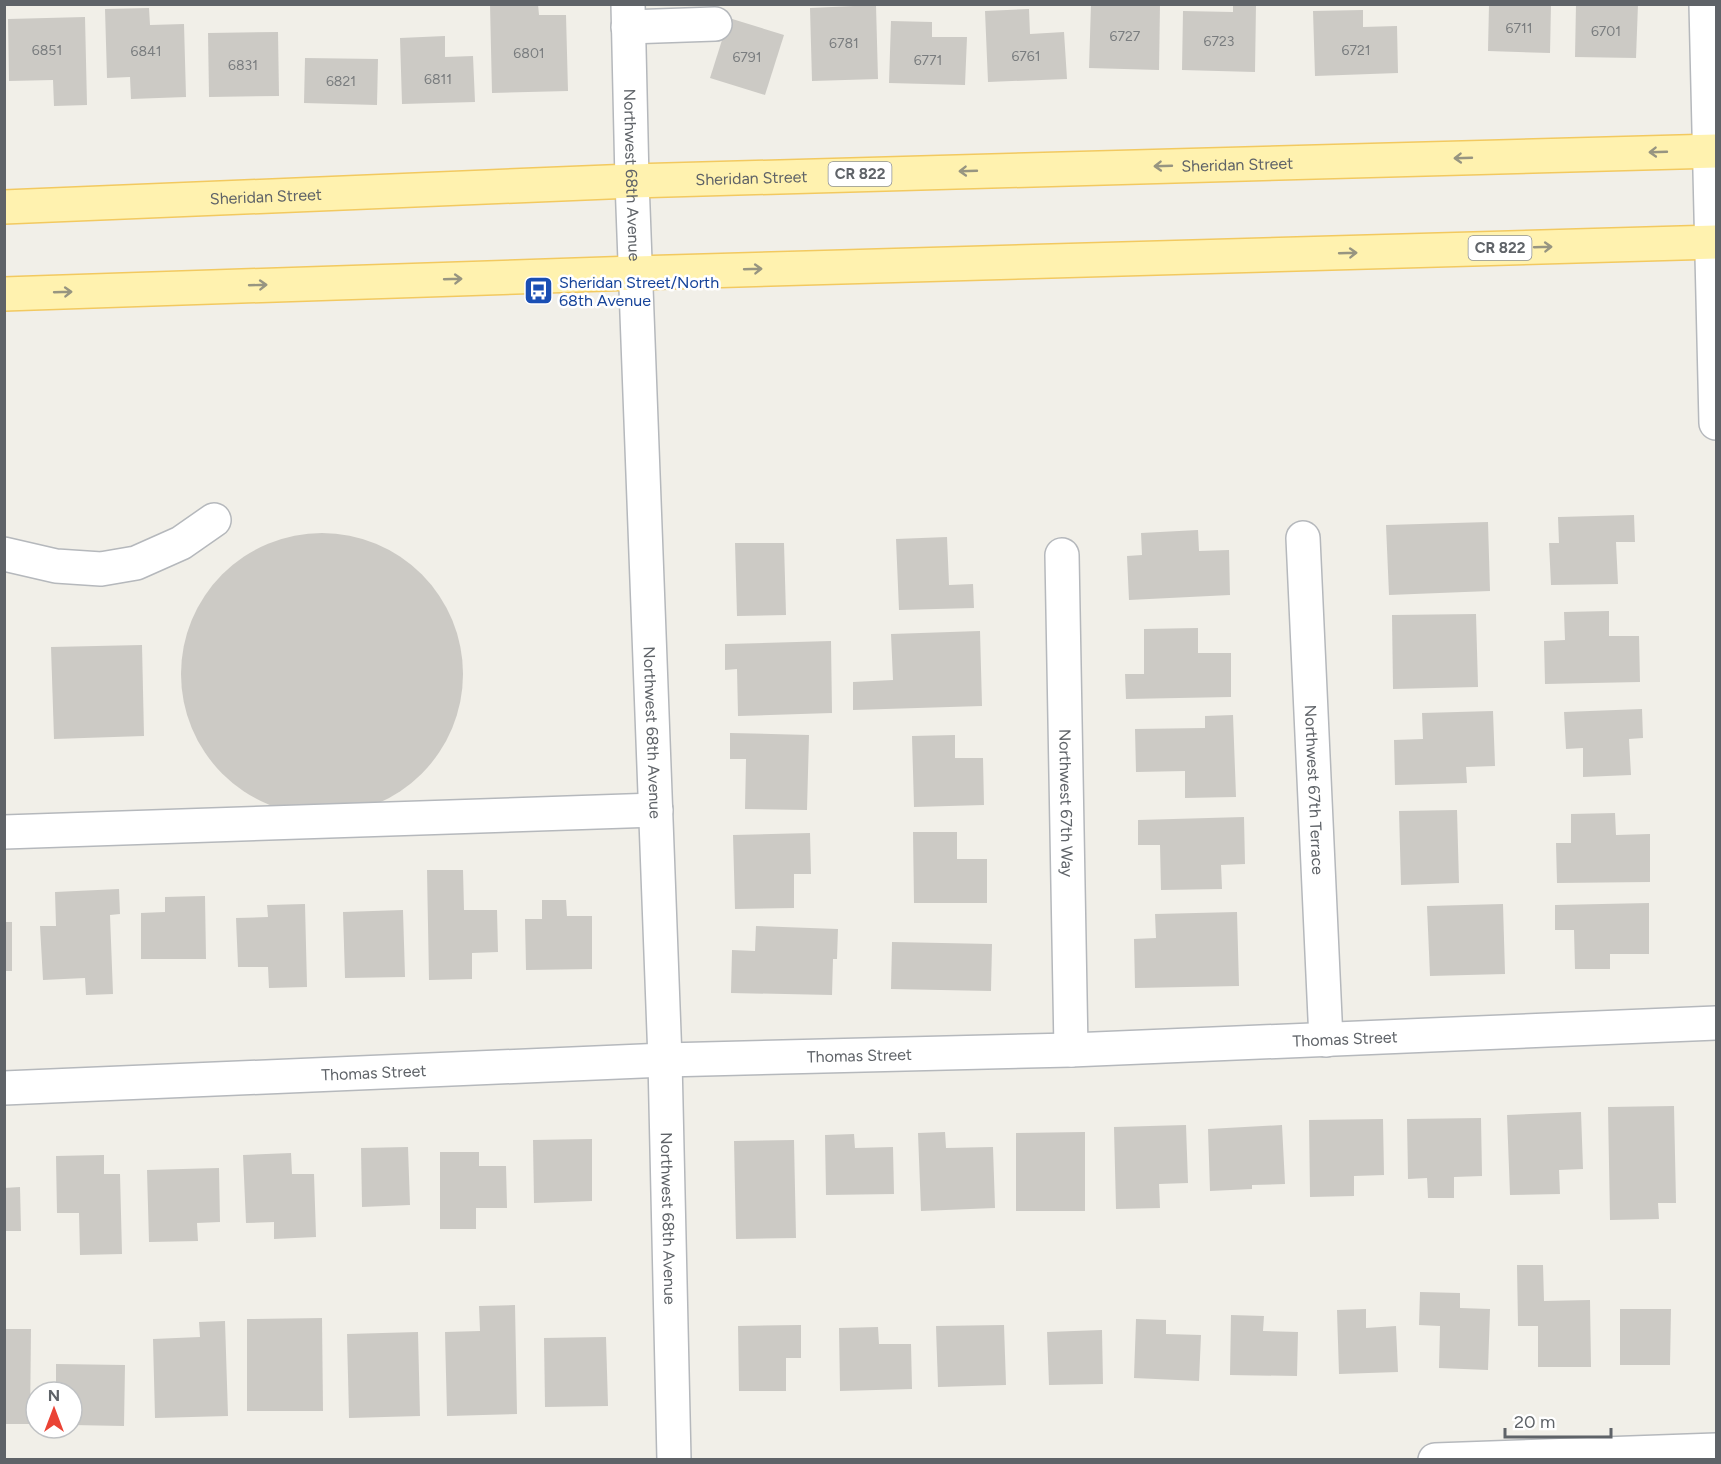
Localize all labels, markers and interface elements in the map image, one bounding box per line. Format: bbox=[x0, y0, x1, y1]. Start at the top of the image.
house number: 6711 bbox=[1505, 20, 1533, 37]
house number: 6701 bbox=[1591, 23, 1621, 40]
house number: 6727 bbox=[1110, 28, 1141, 45]
house number: 6723 bbox=[1204, 33, 1234, 50]
house number: 6781 bbox=[829, 35, 859, 52]
house number: 6851 bbox=[32, 42, 62, 59]
house number: 6721 bbox=[1341, 42, 1371, 59]
house number: 6841 bbox=[131, 43, 162, 60]
house number: 6801 bbox=[513, 45, 545, 62]
house number: 6761 bbox=[1011, 48, 1041, 65]
house number: 6791 bbox=[732, 49, 762, 66]
house number: 6771 bbox=[914, 52, 942, 69]
house number: 6831 bbox=[228, 57, 258, 74]
house number: 6811 bbox=[424, 71, 452, 88]
house number: 6821 bbox=[326, 73, 356, 90]
street label: Northwest 68th Avenue bbox=[620, 88, 645, 262]
one-way arrow bbox=[1649, 147, 1669, 158]
one-way arrow bbox=[1454, 152, 1474, 164]
street label: Sheridan Street bbox=[1181, 153, 1293, 175]
one-way arrow bbox=[1154, 160, 1174, 172]
road number: CR 822 bbox=[828, 162, 892, 186]
one-way arrow bbox=[959, 166, 979, 177]
street label: Sheridan Street bbox=[695, 167, 808, 189]
street label: Sheridan Street bbox=[209, 184, 322, 208]
road number: CR 822 bbox=[1468, 236, 1532, 260]
one-way arrow bbox=[1532, 242, 1552, 253]
one-way arrow bbox=[1337, 247, 1357, 258]
one-way arrow bbox=[742, 264, 762, 275]
one-way arrow bbox=[442, 273, 462, 284]
place label: Sheridan Street/North 68th Avenue bbox=[559, 273, 719, 310]
bus stop icon: Sheridan Street/North 68th Avenue bbox=[522, 275, 554, 307]
one-way arrow bbox=[247, 280, 267, 291]
one-way arrow bbox=[52, 286, 72, 297]
street label: Northwest 68th Avenue bbox=[640, 646, 665, 819]
street label: Northwest 67th Terrace bbox=[1301, 704, 1328, 875]
street label: Northwest 67th Way bbox=[1056, 729, 1077, 878]
street label: Thomas Street bbox=[1292, 1027, 1398, 1050]
street label: Thomas Street bbox=[807, 1044, 912, 1066]
street label: Thomas Street bbox=[321, 1061, 427, 1084]
street label: Northwest 68th Avenue bbox=[657, 1132, 680, 1305]
north arrow bbox=[24, 1380, 84, 1440]
text: N bbox=[48, 1386, 60, 1405]
scale bar bbox=[1505, 1401, 1612, 1439]
text: 20 m bbox=[1514, 1411, 1555, 1433]

